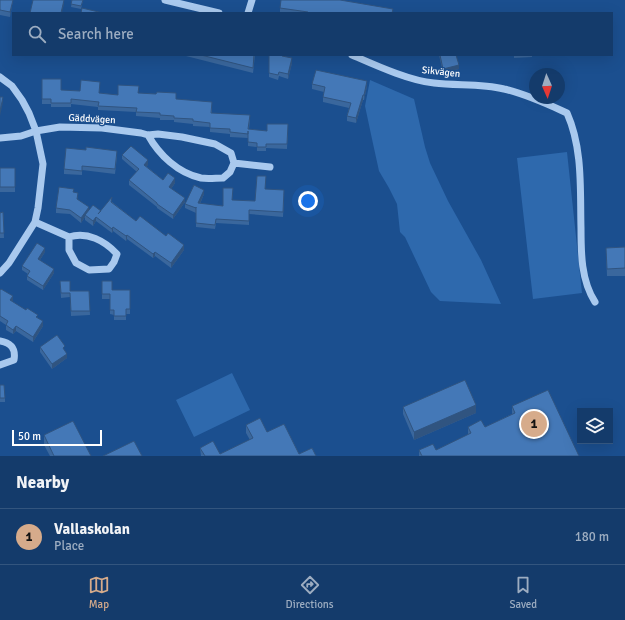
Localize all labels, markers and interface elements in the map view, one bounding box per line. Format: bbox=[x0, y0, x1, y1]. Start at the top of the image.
search box bbox=[12, 12, 613, 56]
icon: search bbox=[26, 23, 48, 45]
text: Search here bbox=[58, 25, 134, 43]
street label: Sikvägen bbox=[421, 64, 461, 80]
north arrow bbox=[529, 68, 565, 104]
street label: Gäddvägen bbox=[68, 112, 116, 126]
your location bbox=[298, 191, 318, 211]
map controls bbox=[577, 408, 613, 444]
button: layers bbox=[577, 408, 613, 444]
pin: 1 bbox=[521, 409, 547, 439]
scale bar bbox=[12, 428, 102, 447]
text: 50 m bbox=[18, 430, 41, 443]
text: Nearby bbox=[16, 472, 69, 493]
text: Vallaskolan bbox=[54, 520, 130, 538]
text: 1 bbox=[25, 529, 33, 545]
text: 180 m bbox=[575, 529, 609, 545]
text: Place bbox=[54, 538, 84, 554]
tab: Map bbox=[88, 574, 110, 611]
tab: Directions bbox=[286, 574, 334, 611]
tab: Saved bbox=[509, 574, 537, 611]

